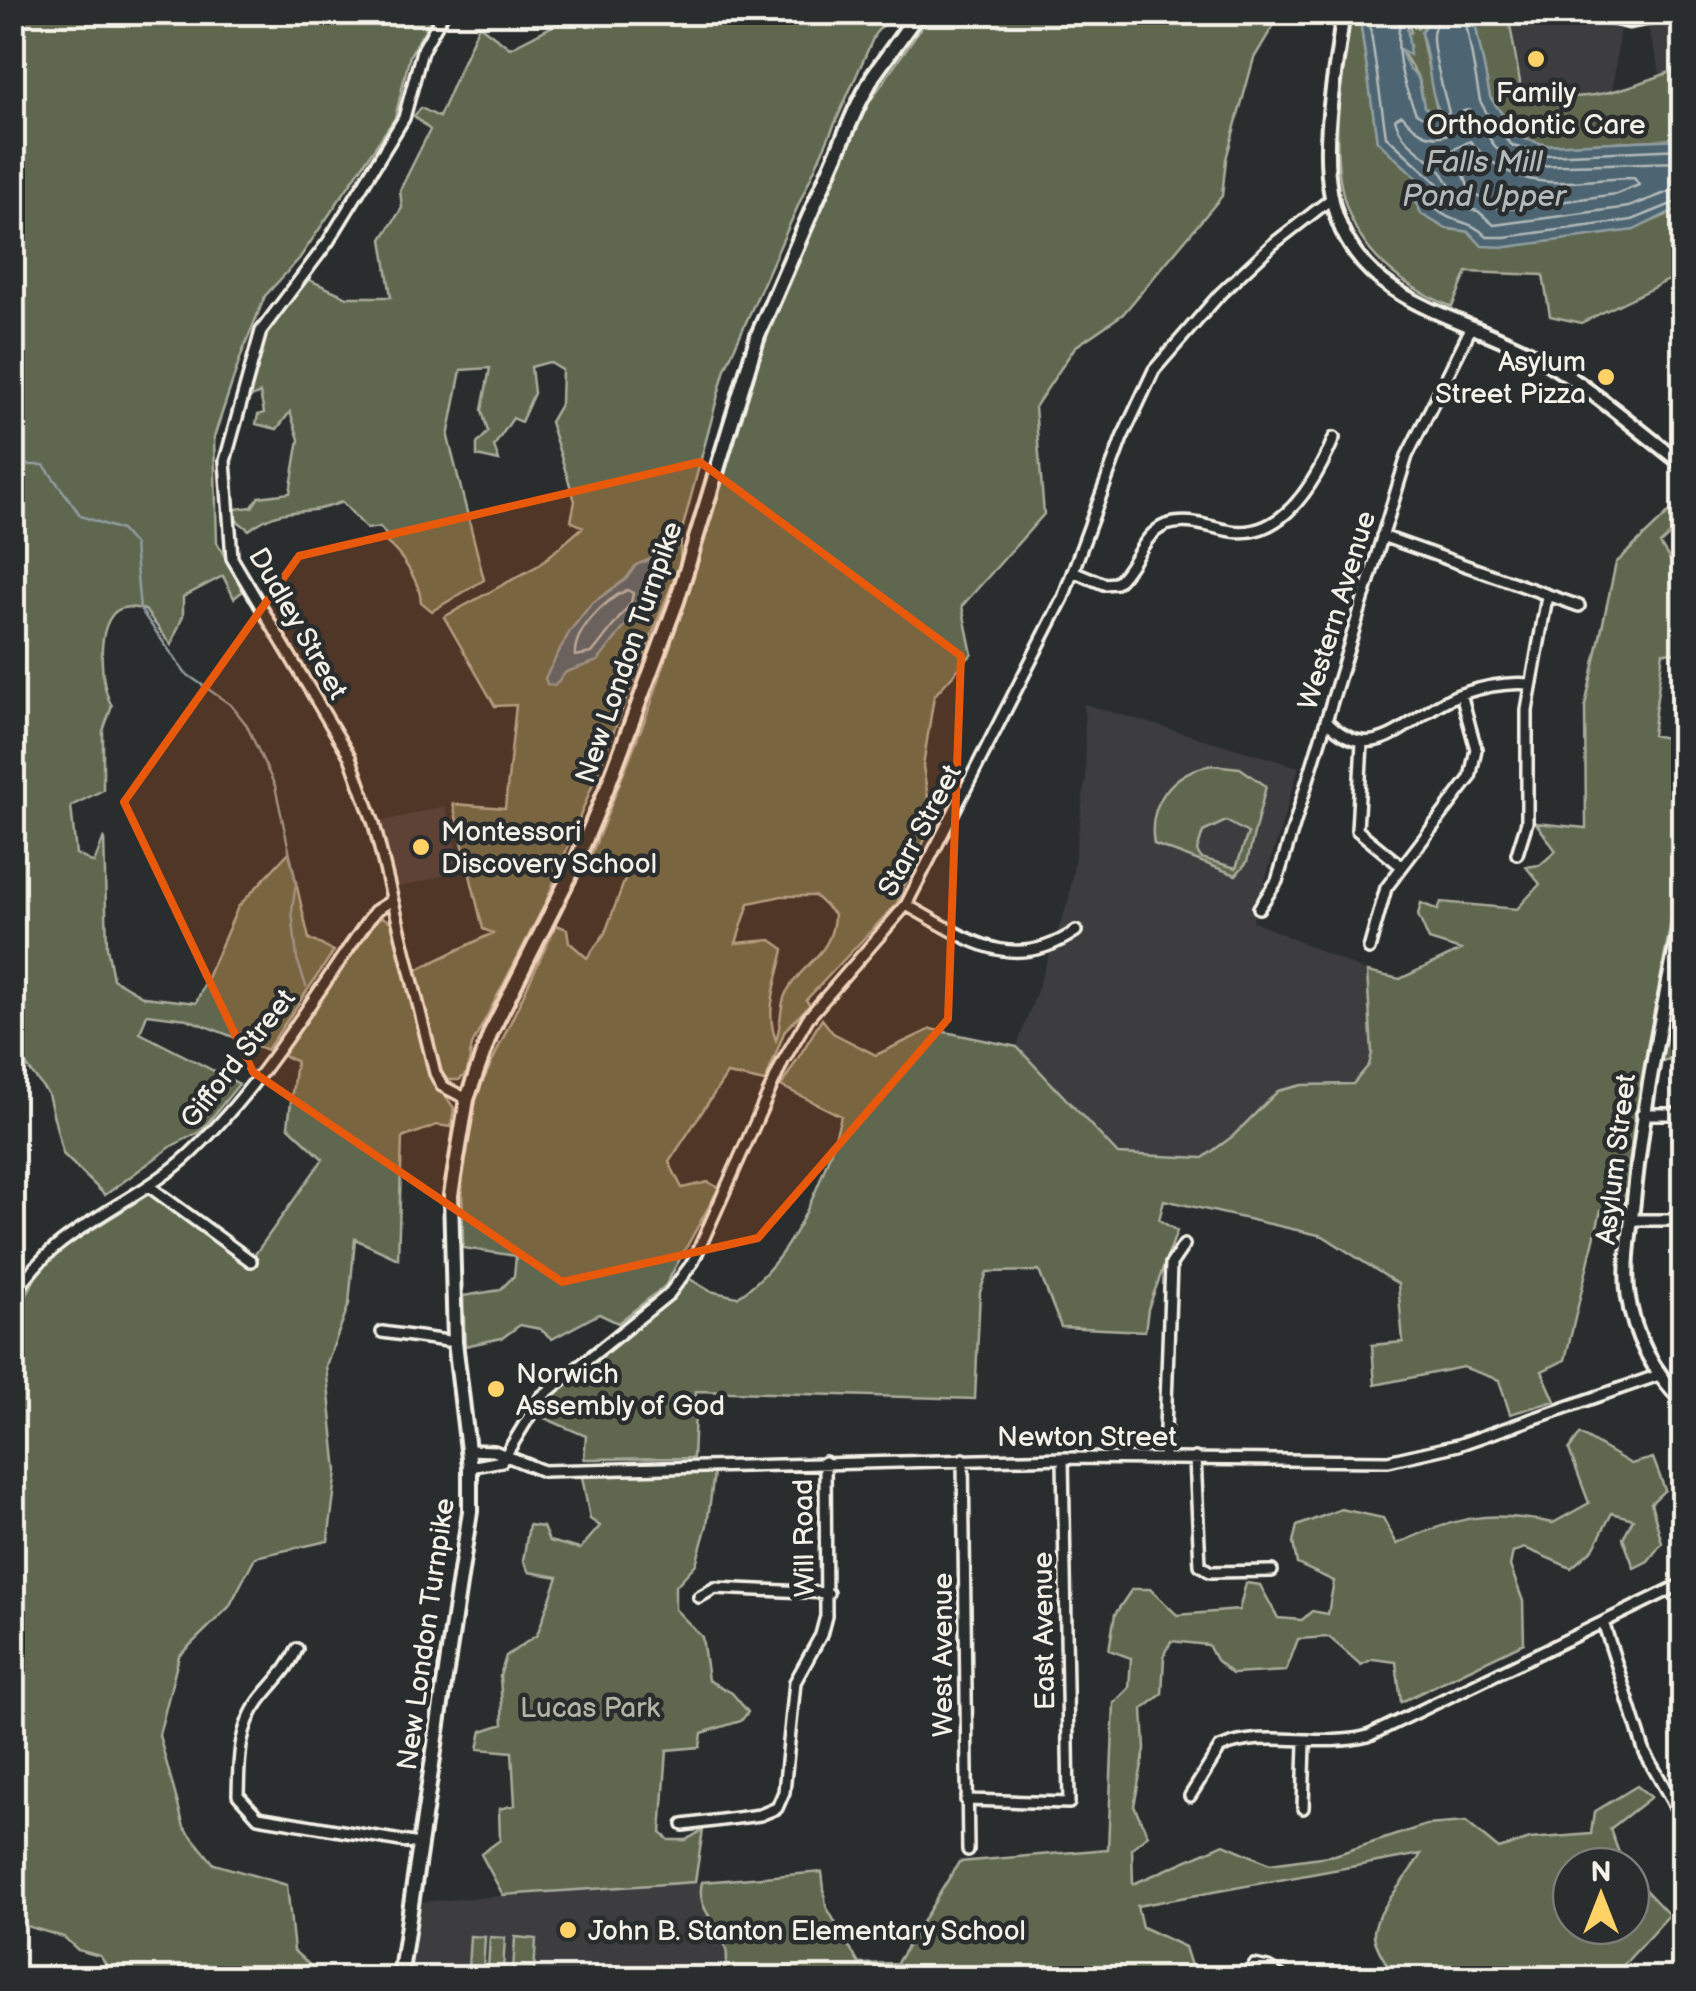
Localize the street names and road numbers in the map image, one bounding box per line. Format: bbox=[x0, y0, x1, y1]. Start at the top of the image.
street label: Western Avenue bbox=[1292, 507, 1383, 714]
street label: New London Turnpike bbox=[569, 517, 690, 788]
street label: Dudley Street bbox=[241, 542, 354, 706]
street label: Starr Street bbox=[872, 759, 969, 902]
street label: Gifford Street bbox=[174, 983, 303, 1135]
street label: Asylum Street bbox=[1590, 1072, 1643, 1246]
street label: Newton Street bbox=[997, 1421, 1177, 1454]
street label: Will Road bbox=[787, 1478, 822, 1598]
street label: New London Turnpike bbox=[391, 1496, 462, 1772]
street label: East Avenue bbox=[1027, 1552, 1062, 1710]
street label: West Avenue bbox=[927, 1573, 960, 1737]

